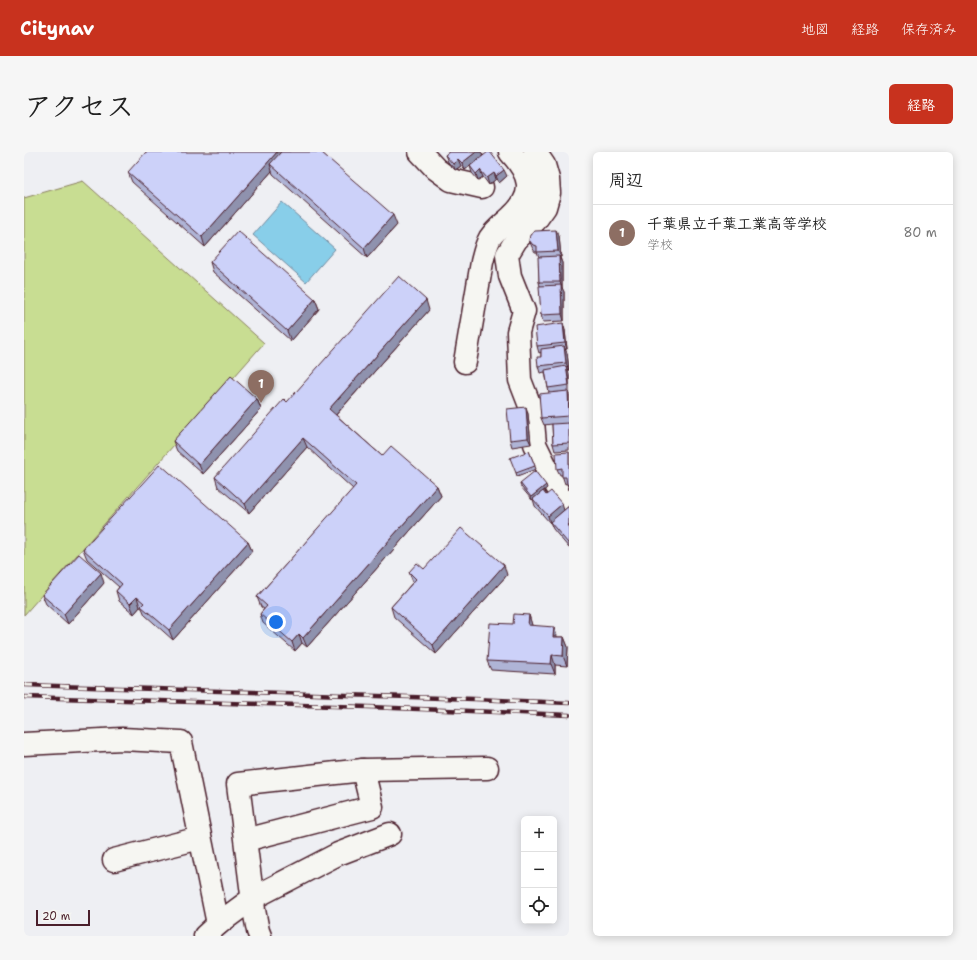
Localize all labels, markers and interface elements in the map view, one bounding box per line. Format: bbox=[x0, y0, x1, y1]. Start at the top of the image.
text: Citynav bbox=[20, 16, 94, 41]
text: 地図 bbox=[801, 20, 829, 38]
text: 経路 bbox=[851, 20, 879, 38]
text: 保存済み bbox=[901, 20, 957, 38]
button: 経路 bbox=[889, 84, 953, 124]
text: アクセス bbox=[24, 87, 134, 125]
text: 周辺 bbox=[609, 169, 643, 191]
text: 千葉県立千葉工業高等学校 bbox=[647, 214, 827, 234]
text: 1 bbox=[619, 224, 625, 241]
text: 80 m bbox=[903, 224, 937, 241]
text: 学校 bbox=[647, 236, 673, 253]
pin: 1 bbox=[248, 370, 274, 403]
your location bbox=[266, 612, 286, 632]
map controls bbox=[521, 816, 557, 924]
button: + bbox=[521, 816, 557, 852]
button: − bbox=[521, 852, 557, 888]
button: locate bbox=[521, 888, 557, 924]
scale bar bbox=[36, 908, 90, 927]
text: 20 m bbox=[42, 909, 70, 924]

